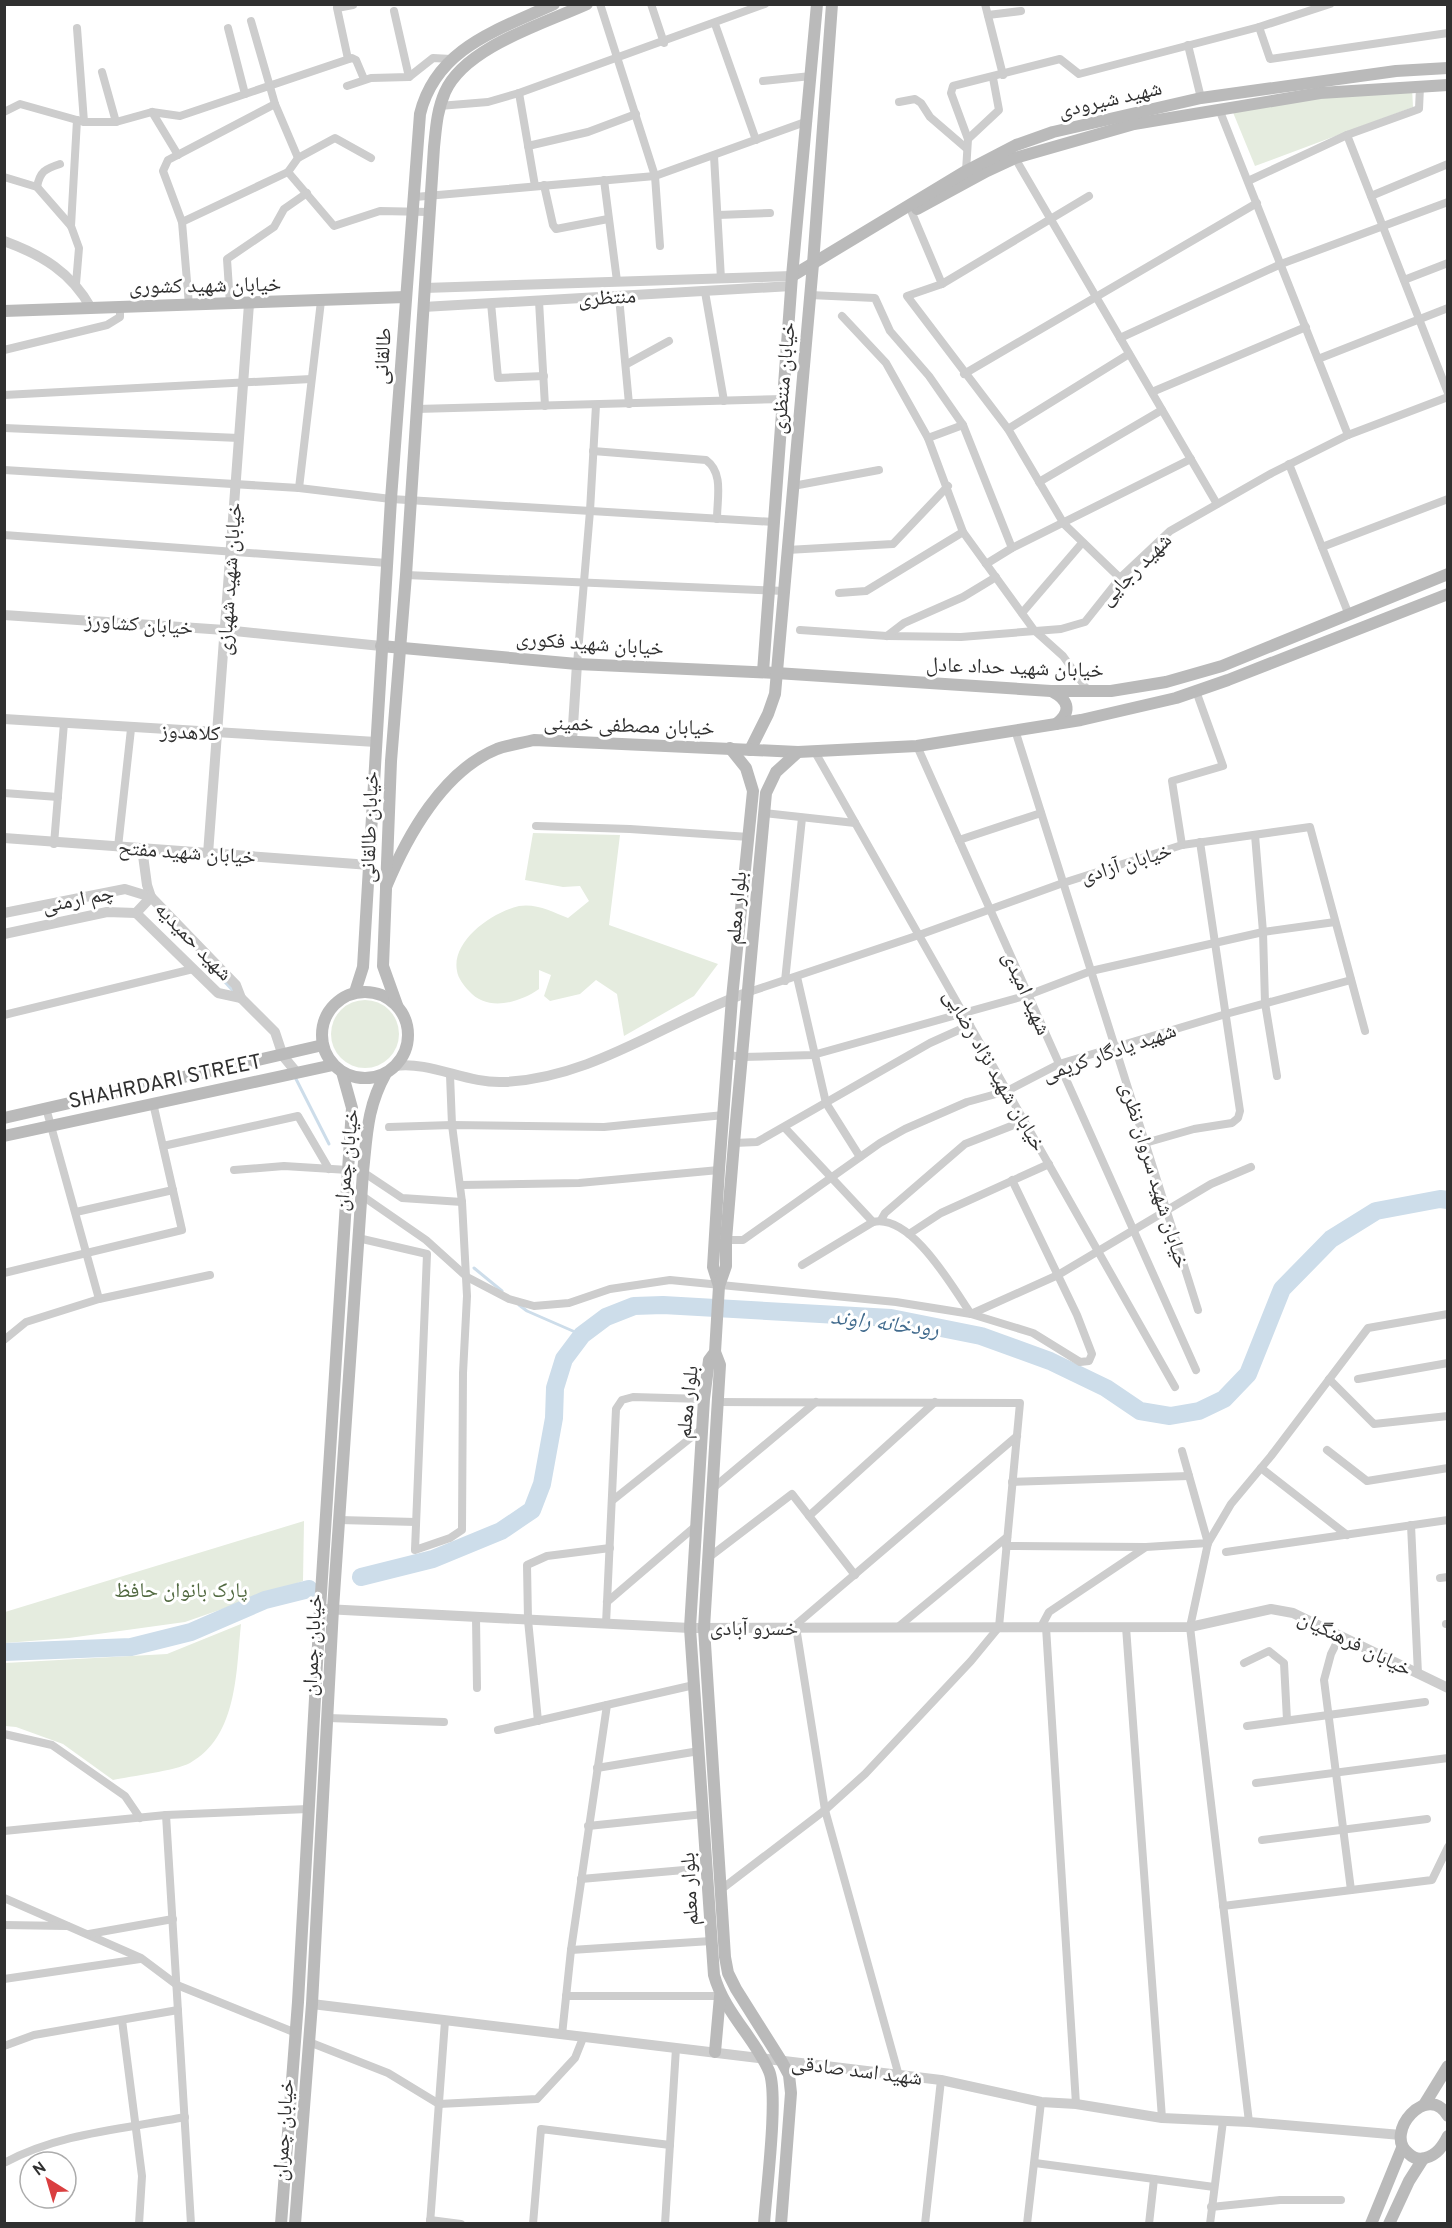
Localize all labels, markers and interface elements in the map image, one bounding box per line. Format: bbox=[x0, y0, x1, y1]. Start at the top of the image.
street label: شهید شیرودی bbox=[1056, 75, 1165, 125]
street label: خیابان شهید کشوری bbox=[129, 272, 281, 301]
street label: منتظری bbox=[577, 283, 637, 313]
street label: خیابان منتظری bbox=[766, 321, 803, 435]
street label: طالقانی bbox=[368, 327, 399, 386]
street label: خیابان شهید شهبازی bbox=[212, 502, 249, 656]
street label: شهید رجایی bbox=[1094, 528, 1178, 612]
street label: خیابان کشاورز bbox=[83, 608, 194, 643]
street label: خیابان شهید فکوری bbox=[515, 626, 665, 663]
street label: خیابان شهید حداد عادل bbox=[926, 652, 1104, 685]
street label: خیابان مصطفی خمینی bbox=[543, 710, 715, 743]
street label: کلاهدوز bbox=[158, 718, 221, 749]
street label: خیابان طالقانی bbox=[355, 771, 386, 883]
street label: خیابان شهید مفتح bbox=[117, 835, 257, 872]
street label: خیابان آزادی bbox=[1077, 838, 1175, 891]
street label: بلوار معلم bbox=[721, 870, 754, 946]
street label: چم ارمنی bbox=[40, 880, 117, 921]
street label: شهید حمیدیه bbox=[148, 897, 238, 988]
street label: شهید امیدی bbox=[995, 947, 1056, 1040]
street label: خیابان شهید نژاد رضایی bbox=[936, 985, 1051, 1157]
street label: شهید یادگار کریمی bbox=[1039, 1018, 1180, 1089]
street label: SHAHRDARI STREET bbox=[66, 1049, 264, 1116]
street label: خیابان شهید سروان نظری bbox=[1112, 1079, 1195, 1272]
street label: خیابان چمران bbox=[329, 1108, 366, 1212]
water label: رودخانه راوند bbox=[829, 1304, 940, 1345]
street label: بلوار معلم bbox=[671, 1364, 706, 1440]
park label: پارک بانوان حافظ bbox=[114, 1578, 248, 1605]
street label: خیابان چمران bbox=[297, 1593, 330, 1697]
street label: خیابان فرهنگیان bbox=[1293, 1605, 1416, 1684]
street label: خسرو آبادی bbox=[710, 1616, 798, 1643]
street label: بلوار معلم bbox=[675, 1852, 706, 1926]
street label: شهید اسد صادقی bbox=[790, 2050, 924, 2093]
street label: خیابان چمران bbox=[267, 2078, 302, 2182]
north arrow bbox=[18, 2150, 78, 2210]
text: N bbox=[30, 2158, 51, 2181]

